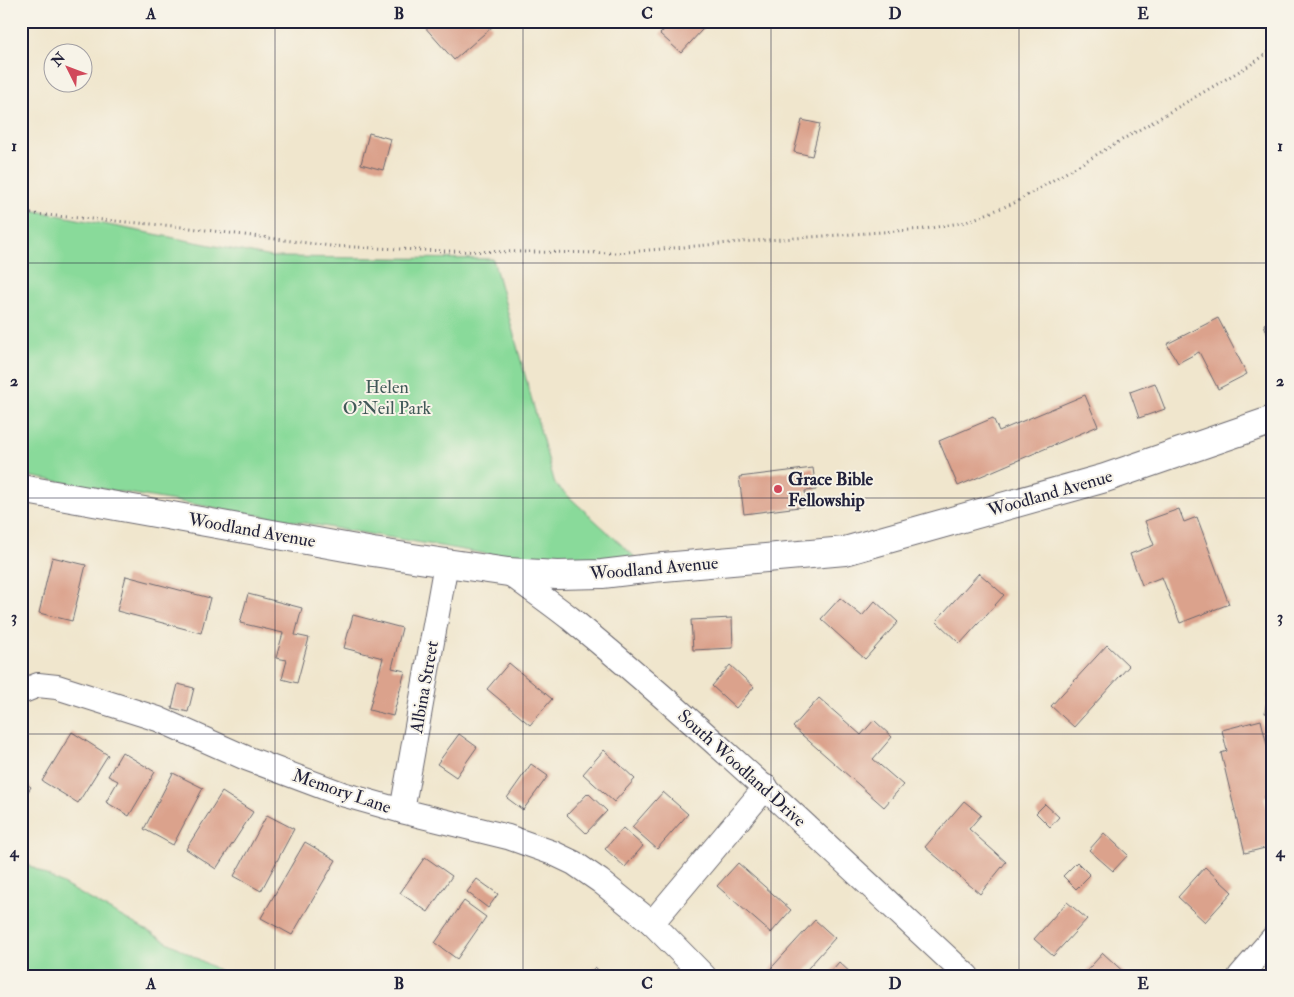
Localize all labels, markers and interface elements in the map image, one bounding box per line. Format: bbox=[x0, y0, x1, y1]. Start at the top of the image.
text: A bbox=[145, 4, 157, 24]
text: B bbox=[394, 4, 404, 24]
text: C bbox=[641, 4, 653, 24]
text: D bbox=[888, 4, 902, 24]
text: E bbox=[1137, 4, 1149, 24]
north arrow bbox=[42, 42, 92, 92]
text: N bbox=[48, 49, 70, 71]
text: 1 bbox=[11, 136, 17, 156]
text: 1 bbox=[1277, 136, 1283, 156]
text: 2 bbox=[10, 371, 18, 391]
text: 2 bbox=[1276, 371, 1284, 391]
park label: Helen O'Neil Park bbox=[343, 376, 432, 420]
street label: Woodland Avenue bbox=[984, 465, 1116, 523]
place label: Grace Bible Fellowship bbox=[788, 468, 873, 512]
marker: Grace Bible Fellowship bbox=[772, 483, 784, 495]
street label: Woodland Avenue bbox=[185, 508, 318, 553]
street label: Woodland Avenue bbox=[588, 551, 720, 586]
text: 3 bbox=[11, 607, 17, 627]
text: 3 bbox=[1277, 607, 1283, 627]
street label: Albina Street bbox=[405, 639, 444, 736]
street label: South Woodland Drive bbox=[673, 705, 811, 832]
street label: Memory Lane bbox=[289, 764, 395, 819]
text: 4 bbox=[9, 842, 20, 862]
text: 4 bbox=[1275, 842, 1286, 862]
text: A bbox=[145, 974, 157, 994]
text: B bbox=[394, 974, 404, 994]
text: C bbox=[641, 974, 653, 994]
text: D bbox=[888, 974, 902, 994]
text: E bbox=[1137, 974, 1149, 994]

